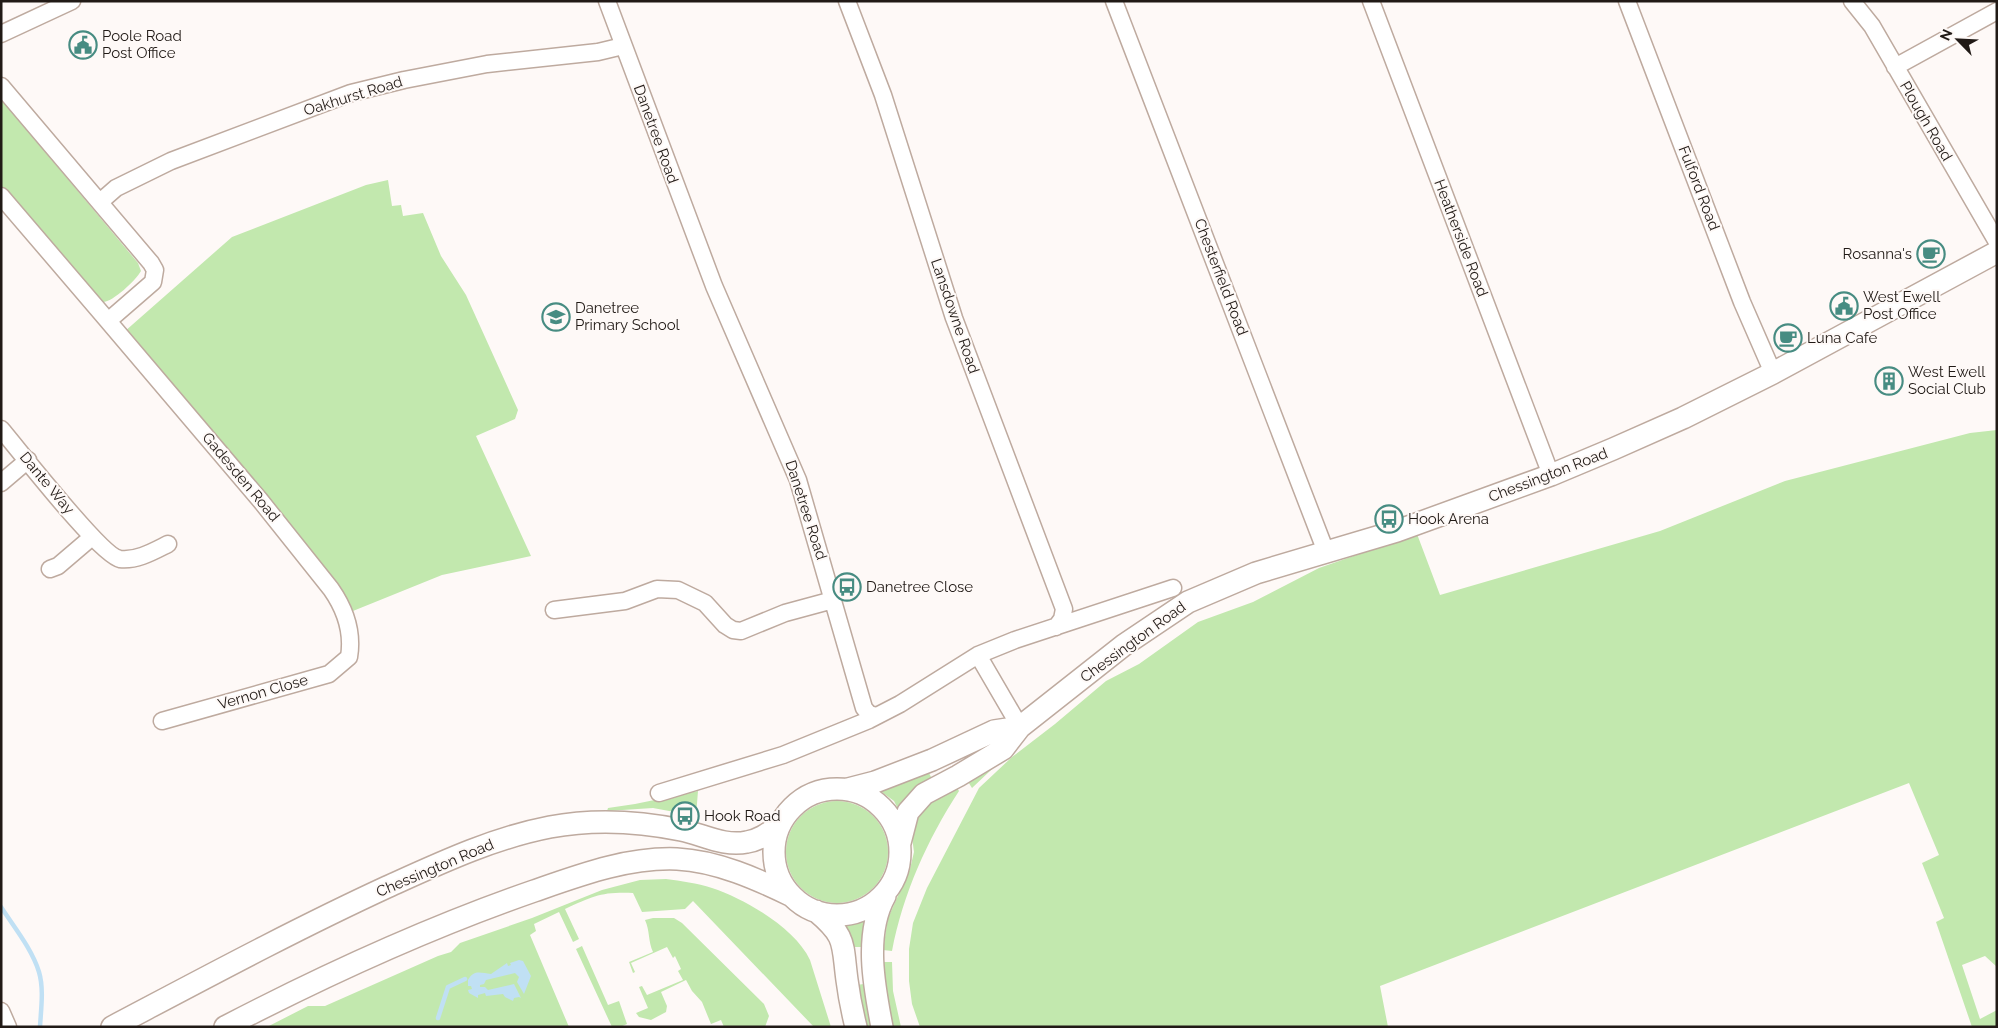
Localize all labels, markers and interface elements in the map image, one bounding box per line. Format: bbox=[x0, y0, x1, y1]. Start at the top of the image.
north arrow bbox=[1933, 15, 1983, 65]
place label: Poole Road Post Office bbox=[102, 27, 182, 62]
text: N bbox=[1937, 27, 1956, 43]
public building icon: Poole Road Post Office bbox=[68, 30, 98, 60]
street label: Oakhurst Road bbox=[301, 72, 405, 120]
street label: Plough Road bbox=[1896, 78, 1956, 164]
street label: Danetree Road bbox=[630, 82, 682, 186]
street label: Fulford Road bbox=[1675, 143, 1723, 233]
street label: Heatherside Road bbox=[1430, 177, 1492, 299]
street label: Chesterfield Road bbox=[1190, 216, 1252, 338]
cafe icon: Rosanna's bbox=[1916, 239, 1946, 269]
place label: Rosanna's bbox=[1843, 245, 1912, 263]
street label: Lansdowne Road bbox=[927, 256, 983, 376]
place label: West Ewell Post Office bbox=[1863, 288, 1941, 323]
public building icon: West Ewell Post Office bbox=[1829, 291, 1859, 321]
place label: Danetree Primary School bbox=[575, 299, 681, 334]
school or university icon: Danetree Primary School bbox=[541, 302, 571, 332]
cafe icon: Luna Cafe bbox=[1773, 323, 1803, 353]
place label: Luna Cafe bbox=[1807, 329, 1877, 347]
place label: West Ewell Social Club bbox=[1908, 363, 1986, 398]
building icon: West Ewell Social Club bbox=[1874, 366, 1904, 396]
street label: Gadesden Road bbox=[198, 429, 284, 525]
street label: Chessington Road bbox=[1486, 444, 1610, 506]
street label: Dante Way bbox=[16, 448, 78, 518]
street label: Danetree Road bbox=[781, 458, 831, 562]
bus stop icon: Hook Arena bbox=[1374, 504, 1404, 534]
place label: Hook Arena bbox=[1408, 510, 1489, 528]
bus stop icon: Danetree Close bbox=[832, 572, 862, 602]
place label: Danetree Close bbox=[866, 578, 973, 596]
street label: Chessington Road bbox=[1077, 598, 1189, 686]
street label: Vernon Close bbox=[216, 671, 310, 713]
bus stop icon: Hook Road bbox=[670, 801, 700, 831]
place label: Hook Road bbox=[704, 807, 781, 825]
street label: Chessington Road bbox=[373, 835, 497, 901]

